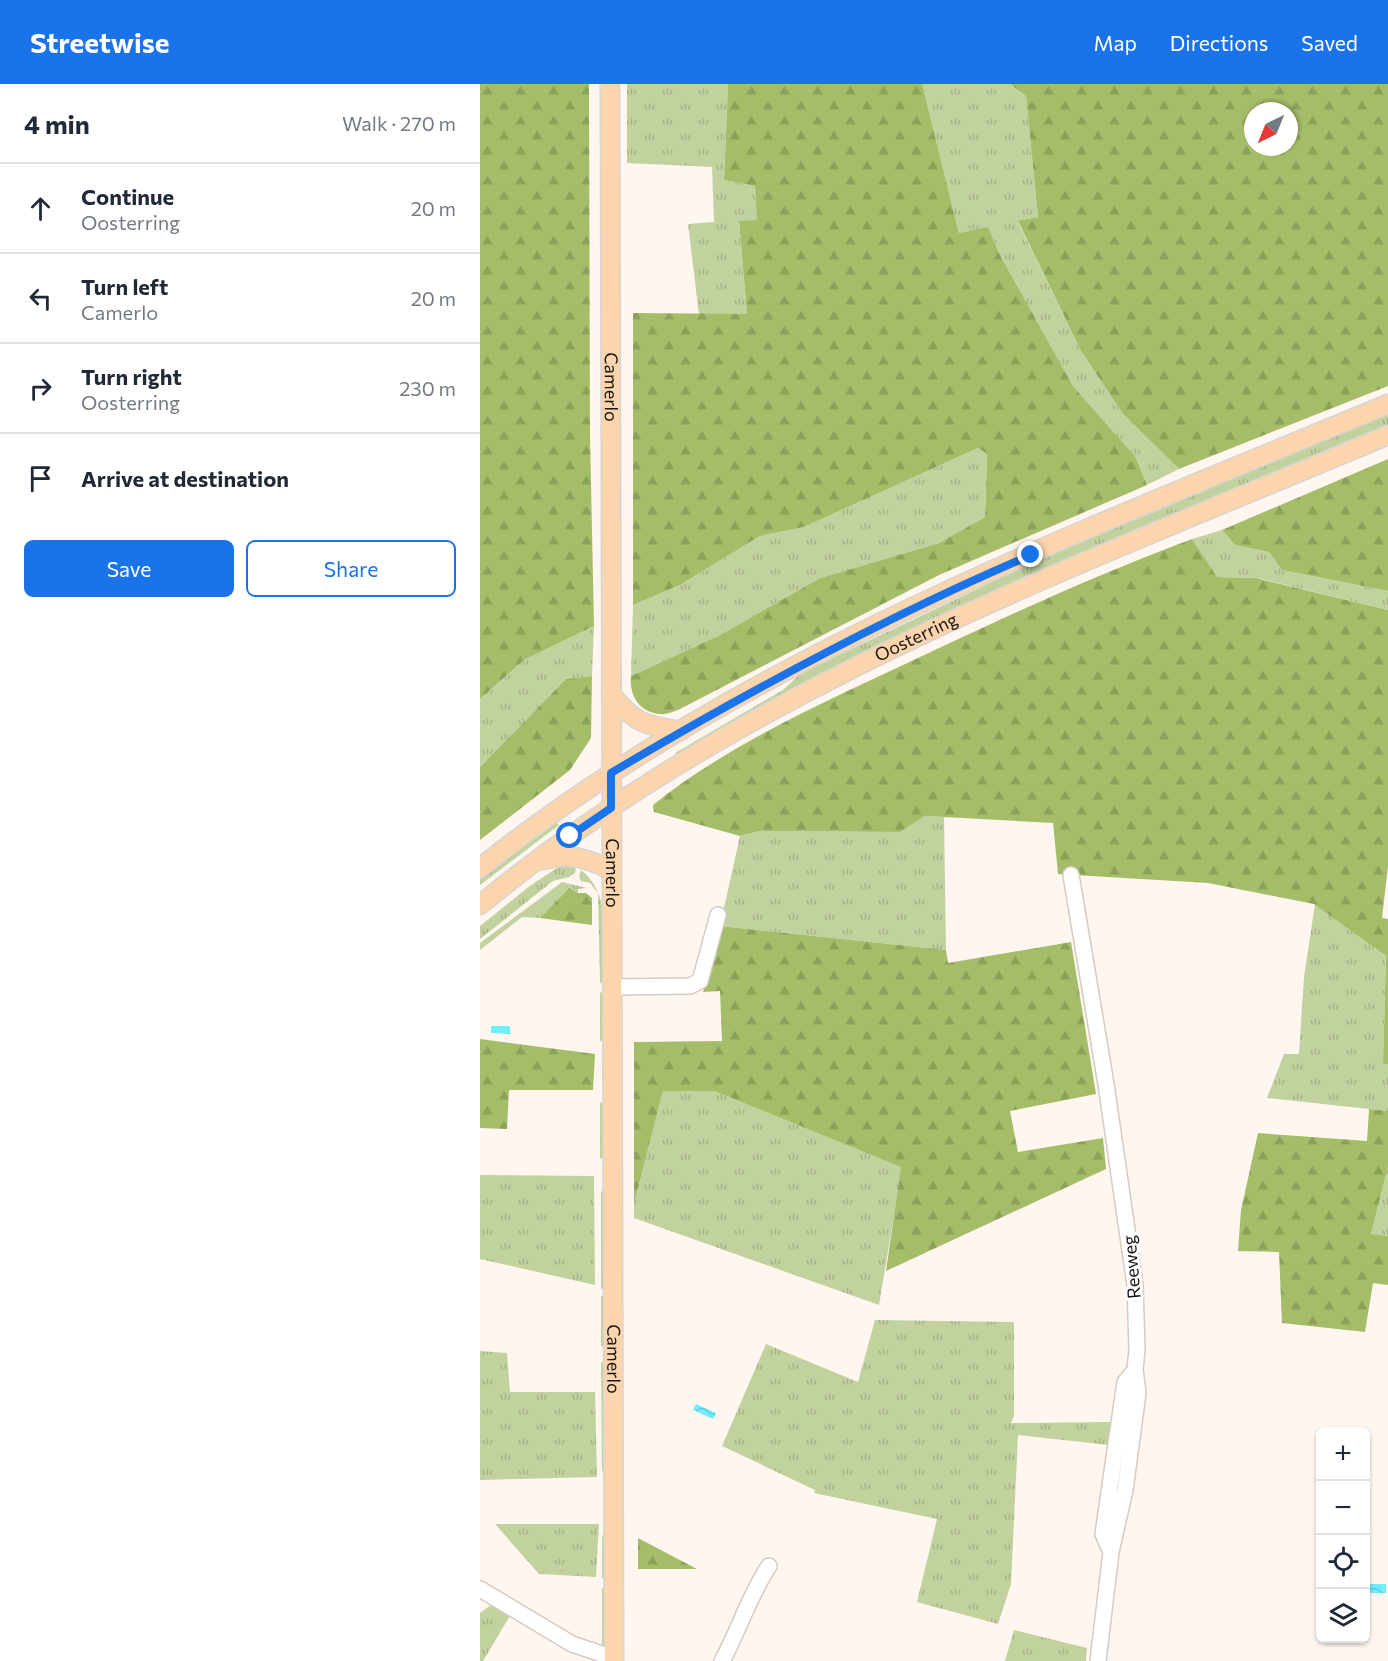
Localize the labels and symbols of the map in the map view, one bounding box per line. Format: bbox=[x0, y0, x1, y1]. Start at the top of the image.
north arrow bbox=[1244, 102, 1298, 156]
street label: Camerlo bbox=[601, 352, 623, 422]
route end bbox=[1017, 541, 1043, 567]
street label: Oosterring bbox=[871, 607, 961, 666]
route start bbox=[556, 822, 582, 848]
street label: Camerlo bbox=[602, 838, 624, 908]
street label: Reeweg bbox=[1117, 1234, 1145, 1300]
street label: Camerlo bbox=[603, 1324, 625, 1394]

